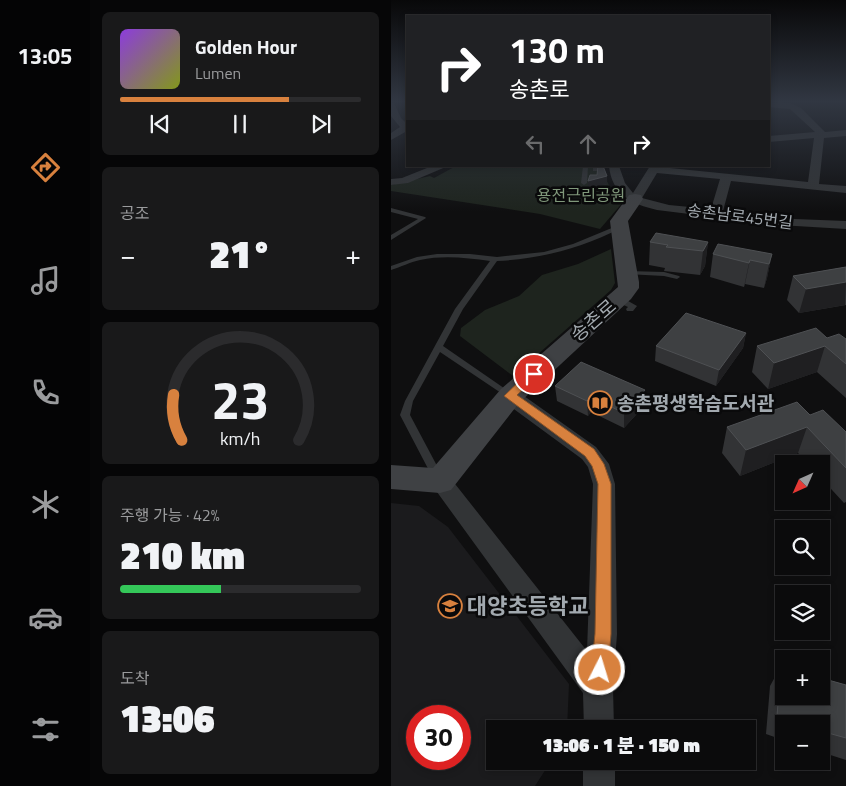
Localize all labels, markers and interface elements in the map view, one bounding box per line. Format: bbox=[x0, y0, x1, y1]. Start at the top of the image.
text: 130 m bbox=[509, 23, 605, 77]
text: Golden Hour bbox=[195, 32, 297, 61]
icon: right bbox=[426, 35, 491, 100]
text: 13:05 bbox=[18, 39, 72, 73]
text: Lumen bbox=[195, 61, 241, 85]
text: 송촌로 bbox=[509, 72, 570, 106]
icon: previous bbox=[146, 110, 174, 138]
icon: pause bbox=[226, 110, 254, 138]
icon: next bbox=[307, 110, 335, 138]
icon: left bbox=[521, 130, 549, 158]
icon: ahead bbox=[574, 130, 602, 158]
icon: right bbox=[627, 130, 655, 158]
icon: directions bbox=[28, 150, 63, 185]
park label: 용전근린공원 bbox=[537, 183, 625, 207]
street label: 송촌남로45번길 bbox=[686, 198, 794, 234]
text: 공조 bbox=[120, 201, 149, 225]
text: 21° bbox=[209, 225, 272, 283]
text: − bbox=[120, 233, 136, 276]
text: + bbox=[345, 233, 361, 276]
icon: music bbox=[28, 263, 63, 298]
street label: 송촌로 bbox=[563, 291, 622, 348]
pin bbox=[513, 353, 555, 395]
text: 23 bbox=[211, 360, 270, 439]
icon: arrive bbox=[520, 360, 548, 388]
icon: phone bbox=[28, 375, 63, 410]
place label: 송촌평생학습도서관 bbox=[617, 388, 775, 417]
library icon: 송촌평생학습도서관 bbox=[587, 390, 613, 416]
text: km/h bbox=[220, 425, 261, 452]
north arrow bbox=[775, 455, 830, 510]
map controls bbox=[775, 455, 830, 770]
icon: climate bbox=[28, 487, 63, 522]
text: 주행 가능 · 42% bbox=[120, 503, 220, 527]
button: search bbox=[775, 520, 830, 575]
text: 210 km bbox=[120, 526, 245, 584]
button: layers bbox=[775, 585, 830, 640]
place label: 대양초등학교 bbox=[467, 589, 588, 623]
school or university icon: 대양초등학교 bbox=[437, 593, 463, 619]
icon: car bbox=[28, 600, 63, 635]
position arrow bbox=[573, 643, 625, 695]
button: + bbox=[775, 650, 830, 705]
text: 도착 bbox=[120, 666, 149, 690]
text: 13:06 bbox=[120, 689, 215, 747]
speed limit sign: 30 bbox=[406, 705, 471, 770]
icon: filters bbox=[28, 712, 63, 747]
button: − bbox=[775, 715, 830, 770]
text: 13:06 · 1 분 · 150 m bbox=[542, 730, 700, 759]

